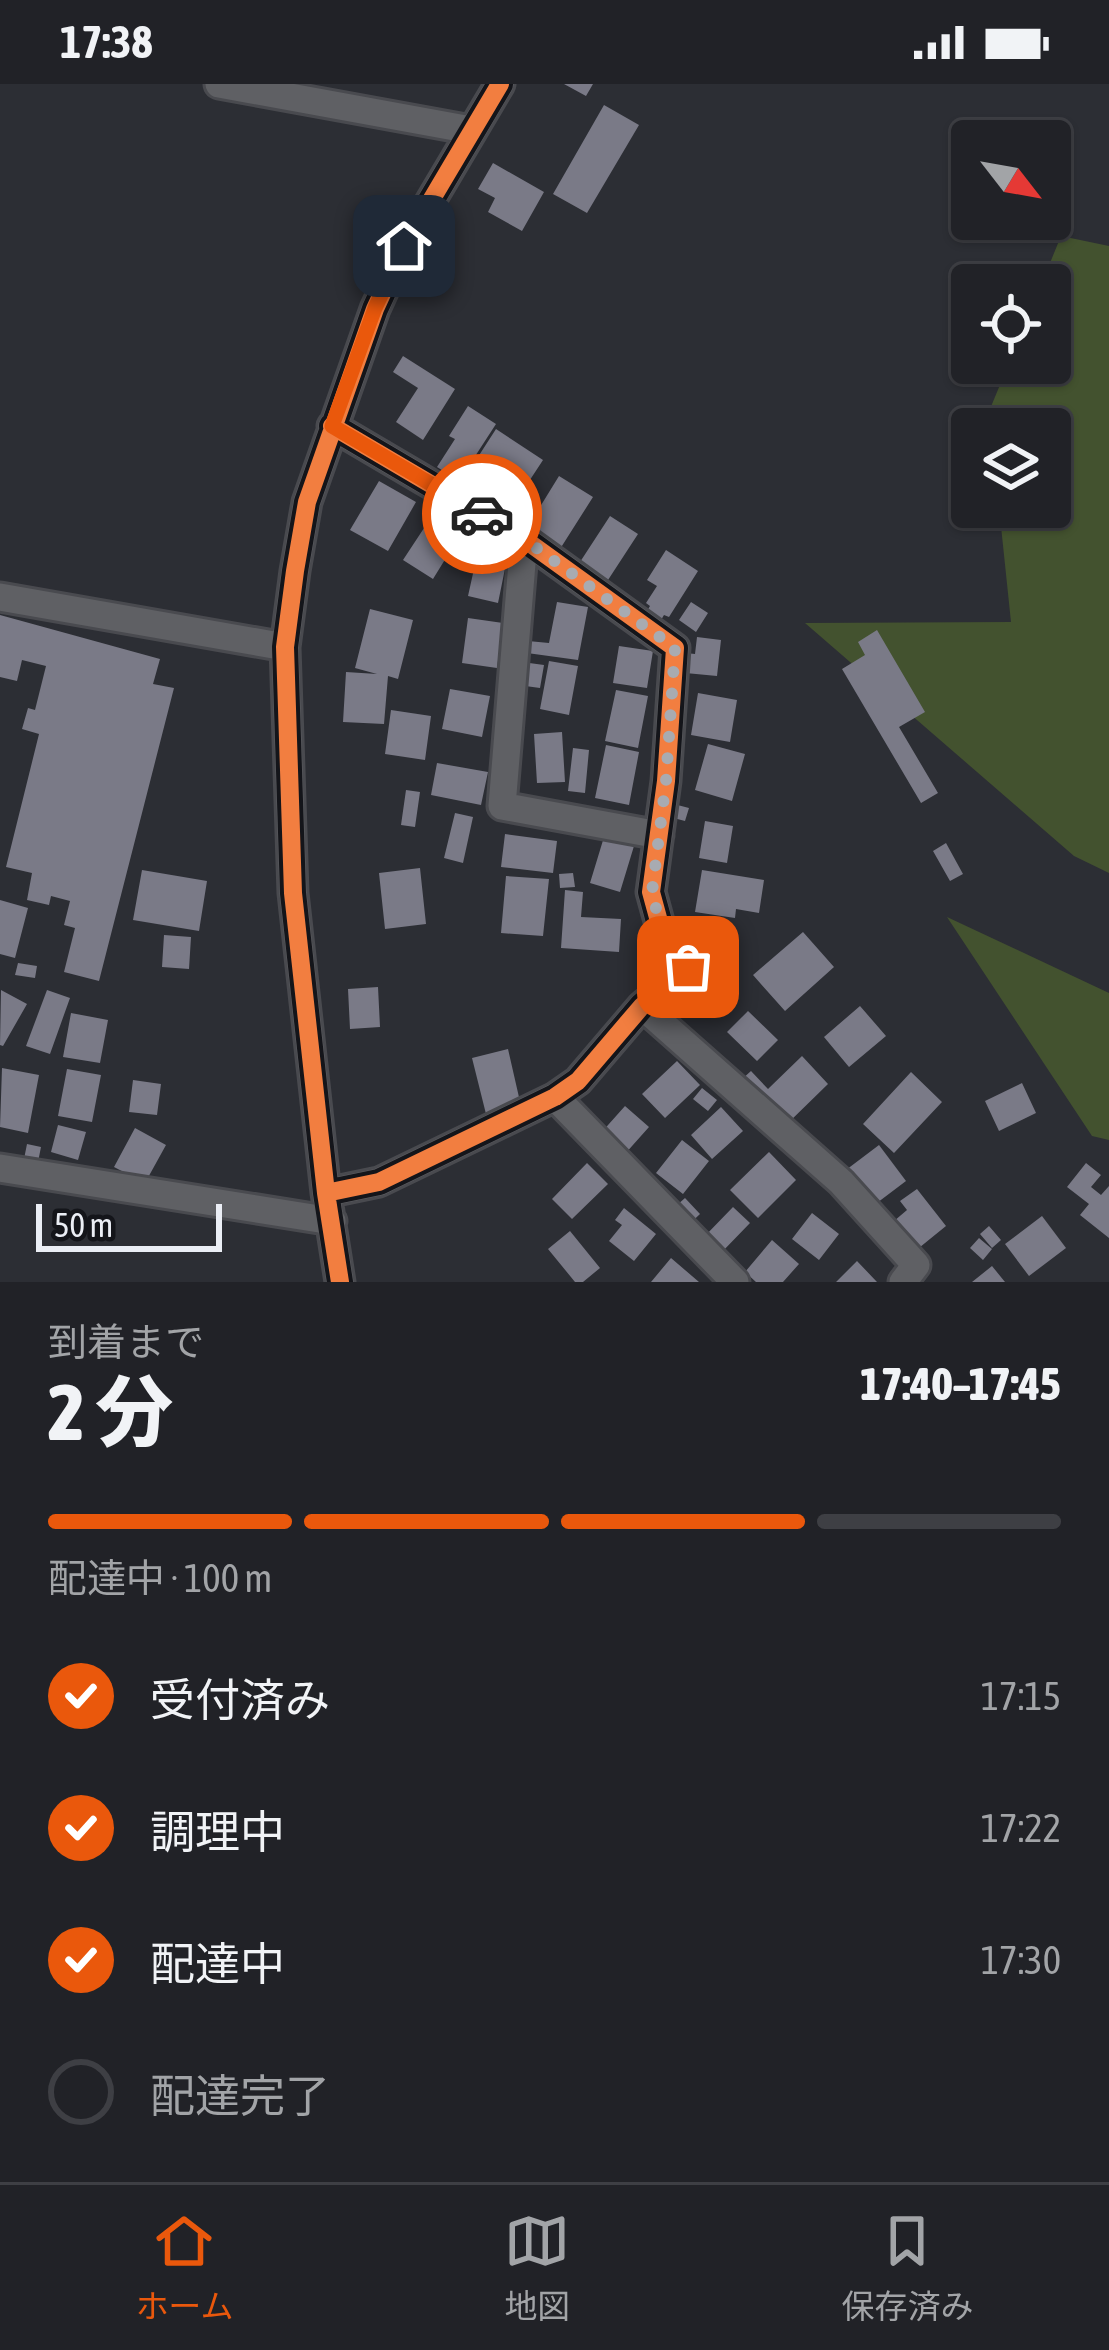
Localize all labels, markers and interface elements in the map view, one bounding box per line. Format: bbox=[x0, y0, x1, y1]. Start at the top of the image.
text: 17:38 bbox=[60, 16, 153, 68]
north arrow bbox=[951, 120, 1071, 240]
map controls bbox=[951, 120, 1071, 528]
pin bbox=[353, 195, 455, 297]
icon: home bbox=[371, 213, 437, 279]
button: locate bbox=[951, 264, 1071, 384]
button: layers bbox=[951, 408, 1071, 528]
courier bbox=[422, 454, 542, 574]
icon: car bbox=[449, 481, 515, 547]
pin bbox=[637, 916, 739, 1018]
icon: bag bbox=[655, 934, 721, 1000]
scale bar bbox=[36, 1198, 222, 1251]
text: 50 m bbox=[54, 1206, 113, 1244]
text: 到着まで bbox=[48, 1320, 204, 1364]
text: 17:40–17:45 bbox=[860, 1358, 1061, 1410]
text: 2 分 bbox=[48, 1367, 173, 1457]
text: 配達中 · 100 m bbox=[48, 1556, 272, 1600]
icon: check bbox=[48, 1663, 114, 1729]
text: 受付済み bbox=[150, 1674, 330, 1726]
text: 17:15 bbox=[981, 1674, 1061, 1718]
icon: check bbox=[48, 1795, 114, 1861]
text: 調理中 bbox=[150, 1806, 285, 1858]
text: 17:22 bbox=[981, 1806, 1061, 1850]
icon: check bbox=[48, 1927, 114, 1993]
text: 配達中 bbox=[150, 1938, 285, 1990]
text: 17:30 bbox=[981, 1938, 1061, 1982]
text: 配達完了 bbox=[150, 2070, 330, 2122]
tab: ホーム bbox=[135, 2208, 234, 2328]
tab: 地図 bbox=[504, 2208, 570, 2328]
tab: 保存済み bbox=[841, 2208, 973, 2328]

